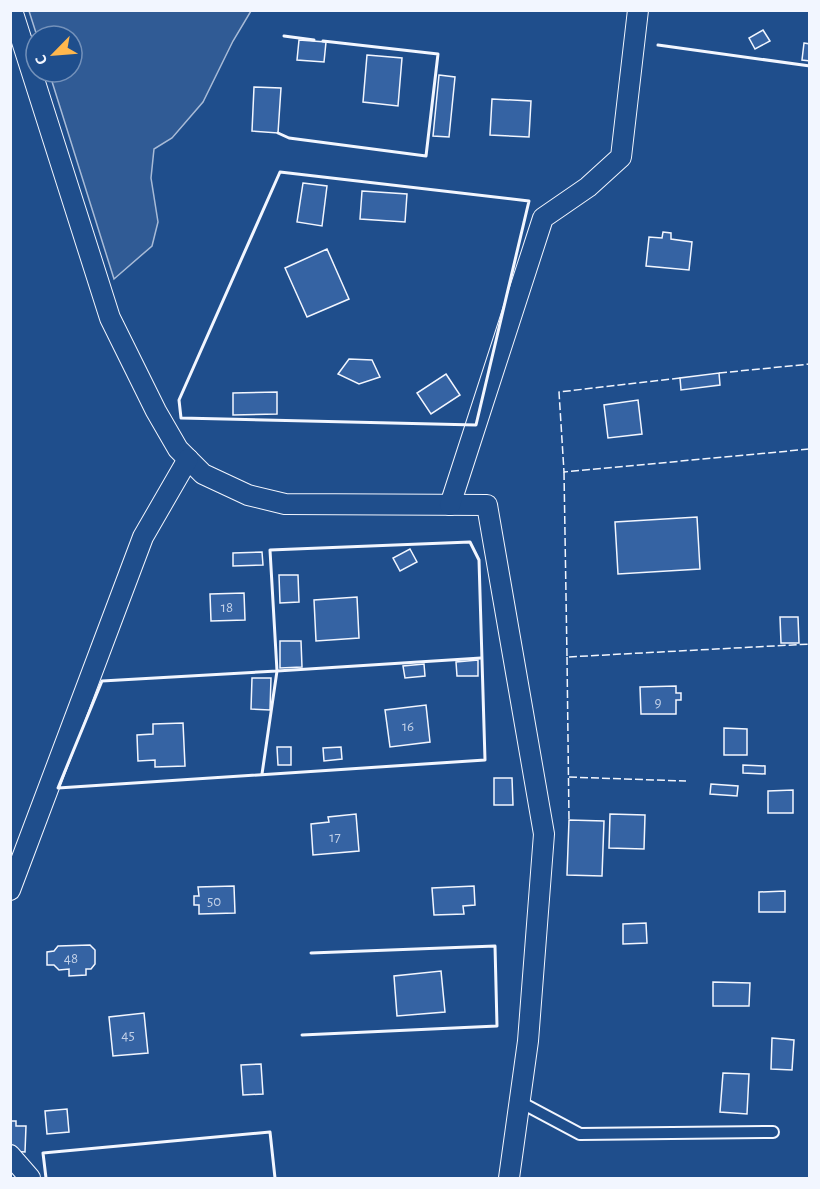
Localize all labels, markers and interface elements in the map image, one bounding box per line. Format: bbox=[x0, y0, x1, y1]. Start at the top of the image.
north arrow bbox=[24, 24, 84, 84]
text: С bbox=[32, 52, 50, 67]
house number: 18 bbox=[221, 600, 233, 615]
house number: 9 bbox=[654, 695, 662, 710]
house number: 16 bbox=[402, 719, 414, 734]
house number: 17 bbox=[329, 830, 341, 845]
house number: 50 bbox=[207, 894, 221, 909]
house number: 48 bbox=[64, 951, 78, 966]
house number: 45 bbox=[121, 1028, 135, 1043]

